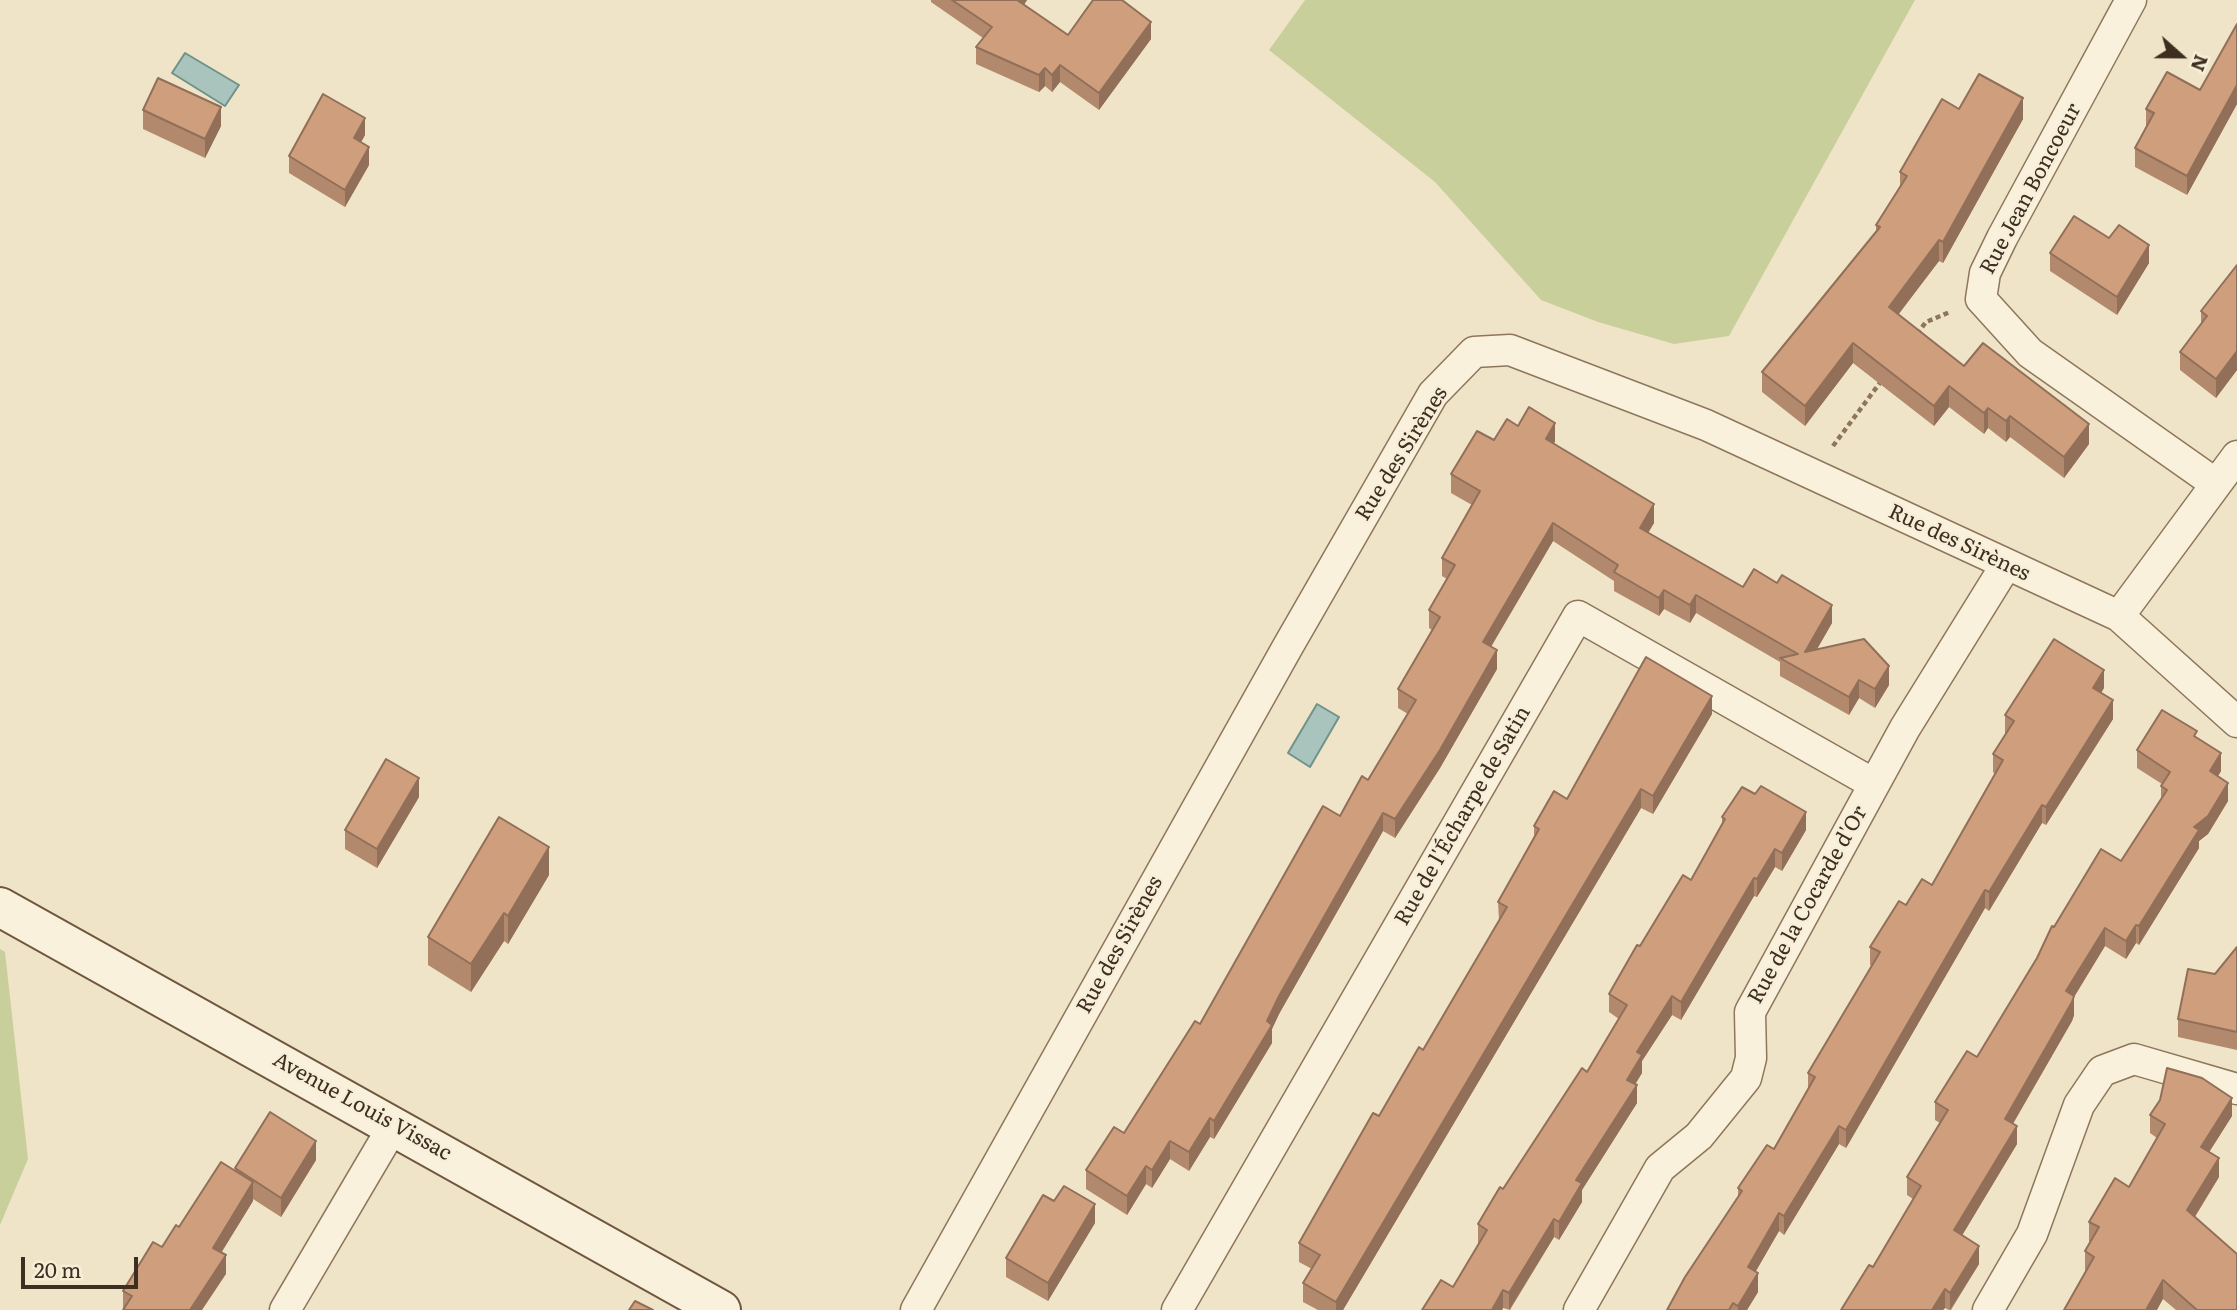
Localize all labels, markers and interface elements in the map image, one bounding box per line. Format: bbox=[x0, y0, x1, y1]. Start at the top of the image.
north arrow bbox=[2146, 21, 2216, 91]
text: N bbox=[2185, 51, 2217, 76]
street label: Rue Jean Boncoeur bbox=[1975, 99, 2087, 279]
street label: Rue des Sirènes bbox=[1351, 382, 1453, 526]
street label: Rue des Sirènes bbox=[1884, 499, 2034, 587]
street label: Rue de l'Écharpe de Satin bbox=[1390, 702, 1536, 930]
street label: Rue de la Cocarde d'Or bbox=[1743, 802, 1873, 1008]
street label: Rue des Sirènes bbox=[1072, 872, 1168, 1018]
street label: Avenue Louis Vissac bbox=[268, 1047, 456, 1167]
scale bar bbox=[24, 1244, 142, 1288]
text: 20 m bbox=[34, 1253, 81, 1284]

